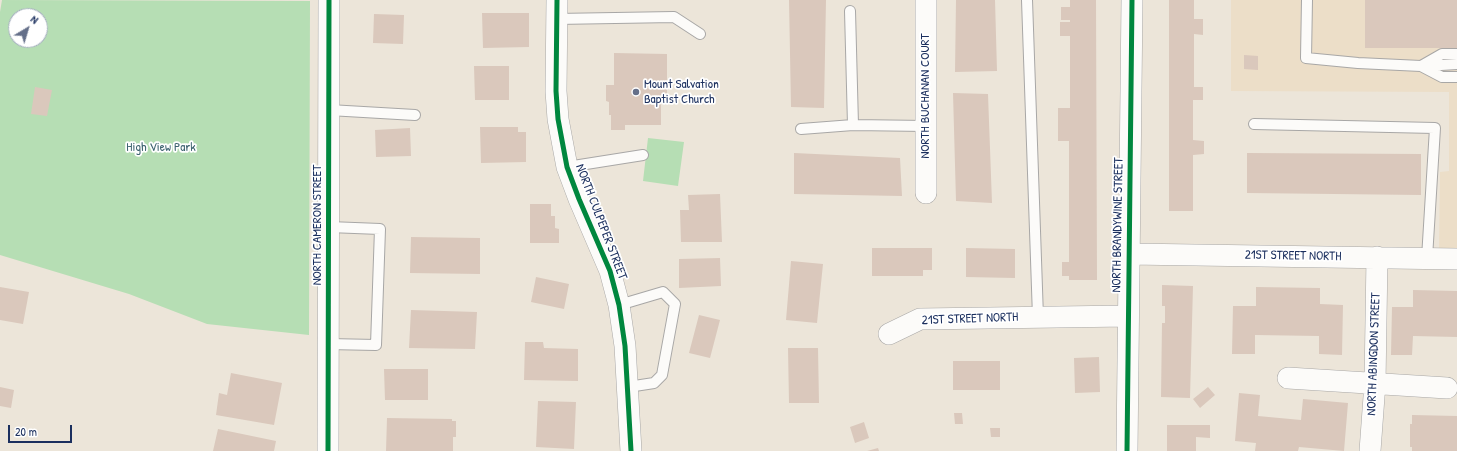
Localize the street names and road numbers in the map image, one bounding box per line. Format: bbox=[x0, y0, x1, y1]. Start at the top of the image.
street label: NORTH BUCHANAN COURT bbox=[918, 33, 934, 159]
street label: NORTH BRANDYWINE STREET bbox=[1109, 157, 1127, 293]
street label: NORTH CULPEPER STREET bbox=[572, 162, 630, 282]
street label: NORTH CAMERON STREET bbox=[310, 165, 326, 285]
street label: 21ST STREET NORTH bbox=[1245, 247, 1341, 265]
street label: NORTH ABINGDON STREET bbox=[1364, 292, 1384, 416]
street label: 21ST STREET NORTH bbox=[921, 310, 1019, 328]

